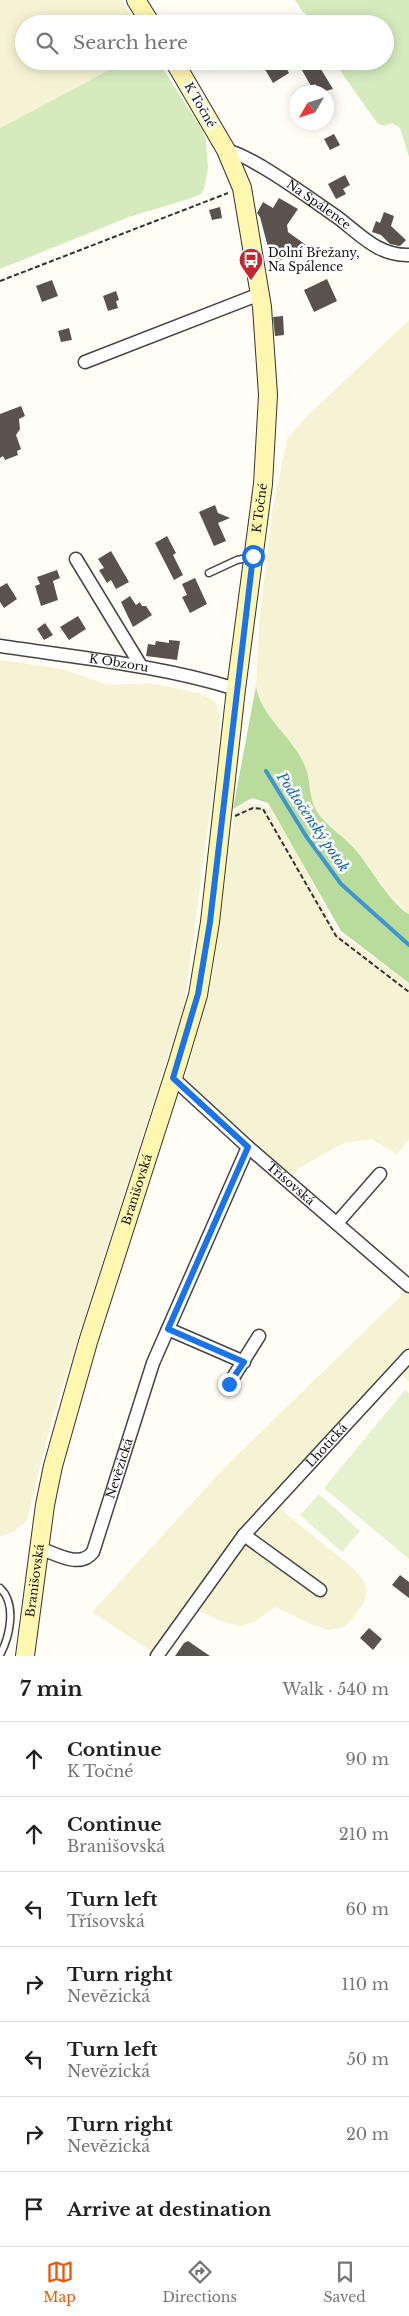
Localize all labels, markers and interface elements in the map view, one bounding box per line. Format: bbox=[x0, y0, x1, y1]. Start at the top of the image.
search box bbox=[15, 15, 394, 70]
icon: search bbox=[33, 29, 61, 57]
text: Search here bbox=[73, 31, 188, 54]
street label: K Točné bbox=[181, 79, 219, 130]
north arrow bbox=[289, 85, 334, 130]
street label: Na Spálence bbox=[284, 176, 354, 232]
place label: Dolní Břežany, Na Spálence bbox=[268, 245, 359, 274]
bus stop icon: Dolní Břežany, Na Spálence bbox=[238, 247, 264, 281]
street label: K Točné bbox=[249, 482, 270, 534]
route start bbox=[242, 545, 265, 568]
street label: K Obzoru bbox=[88, 651, 150, 675]
water label: Podtočenský potok bbox=[272, 768, 353, 875]
street label: Branišovská bbox=[118, 1152, 155, 1227]
street label: Třísovská bbox=[264, 1159, 318, 1208]
route end bbox=[218, 1373, 241, 1396]
street label: Lhotická bbox=[302, 1420, 350, 1470]
street label: Nevězická bbox=[102, 1436, 136, 1500]
street label: Branišovská bbox=[22, 1543, 47, 1618]
text: 7 min bbox=[20, 1676, 83, 1702]
text: Walk · 540 m bbox=[283, 1679, 389, 1699]
text: Continue bbox=[67, 1738, 162, 1761]
icon: ahead bbox=[20, 1745, 48, 1773]
text: 90 m bbox=[346, 1749, 389, 1769]
text: K Točné bbox=[67, 1761, 133, 1781]
text: Continue bbox=[67, 1813, 162, 1836]
icon: ahead bbox=[20, 1820, 48, 1848]
text: 210 m bbox=[339, 1824, 389, 1844]
text: Branišovská bbox=[67, 1836, 165, 1856]
text: Turn left bbox=[67, 1888, 158, 1911]
icon: left bbox=[20, 1895, 48, 1923]
text: 60 m bbox=[346, 1899, 389, 1919]
text: Třísovská bbox=[67, 1911, 145, 1931]
text: Turn right bbox=[67, 1963, 173, 1986]
icon: right bbox=[20, 1970, 48, 1998]
text: 110 m bbox=[342, 1974, 389, 1994]
text: Nevězická bbox=[67, 1986, 150, 2006]
text: Turn left bbox=[67, 2038, 158, 2061]
icon: left bbox=[20, 2045, 48, 2073]
text: 50 m bbox=[347, 2049, 389, 2069]
text: Nevězická bbox=[67, 2061, 150, 2081]
text: Turn right bbox=[67, 2113, 173, 2136]
icon: right bbox=[20, 2120, 48, 2148]
text: 20 m bbox=[346, 2124, 389, 2144]
text: Nevězická bbox=[67, 2136, 150, 2156]
icon: arrive bbox=[20, 2195, 48, 2223]
text: Arrive at destination bbox=[67, 2198, 271, 2221]
tab: Map bbox=[43, 2258, 76, 2306]
tab: Directions bbox=[162, 2258, 237, 2306]
tab: Saved bbox=[323, 2258, 366, 2306]

